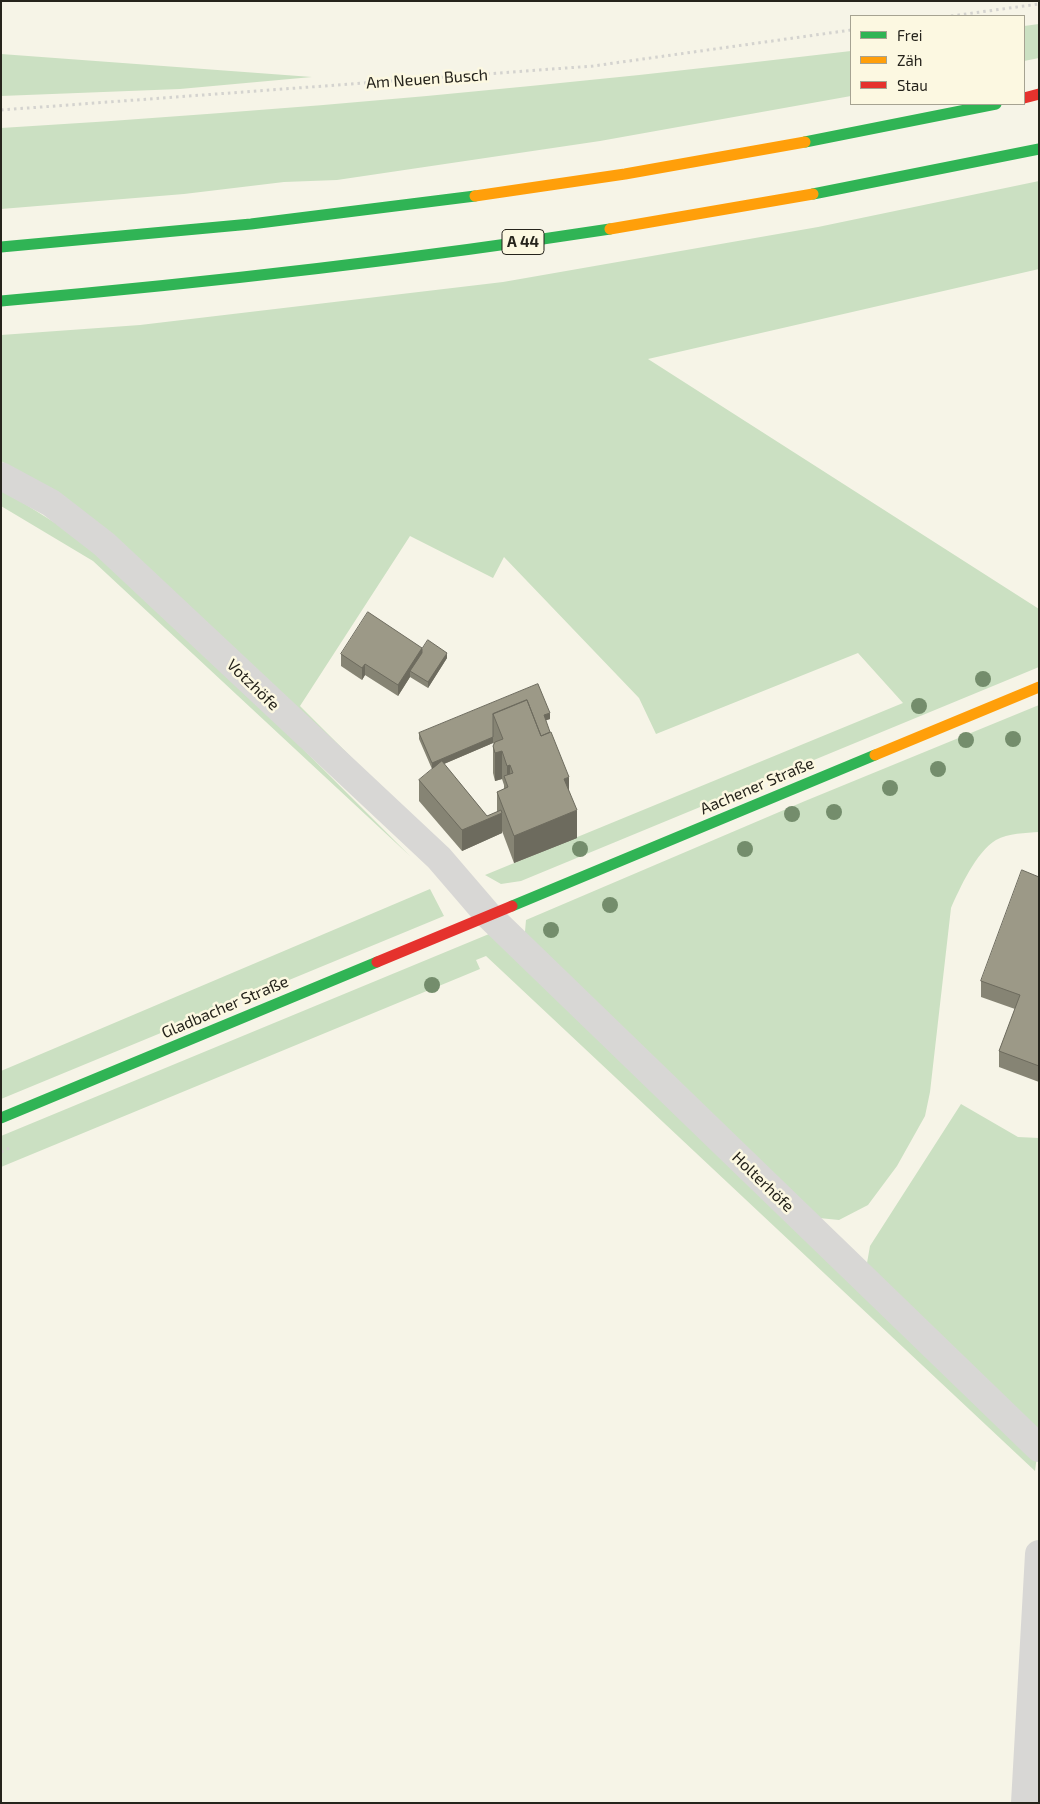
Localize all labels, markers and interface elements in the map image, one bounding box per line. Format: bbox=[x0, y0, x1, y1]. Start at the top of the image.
legend bbox=[850, 15, 1025, 105]
text: Frei bbox=[897, 26, 922, 44]
text: Zäh bbox=[897, 51, 922, 69]
street label: Am Neuen Busch bbox=[365, 65, 489, 93]
text: Stau bbox=[897, 76, 928, 94]
road number: A 44 bbox=[502, 230, 544, 254]
street label: Votzhöfe bbox=[223, 655, 283, 715]
street label: Aachener Straße bbox=[697, 753, 817, 819]
street label: Gladbacher Straße bbox=[159, 972, 291, 1042]
street label: Holterhöfe bbox=[728, 1148, 798, 1216]

